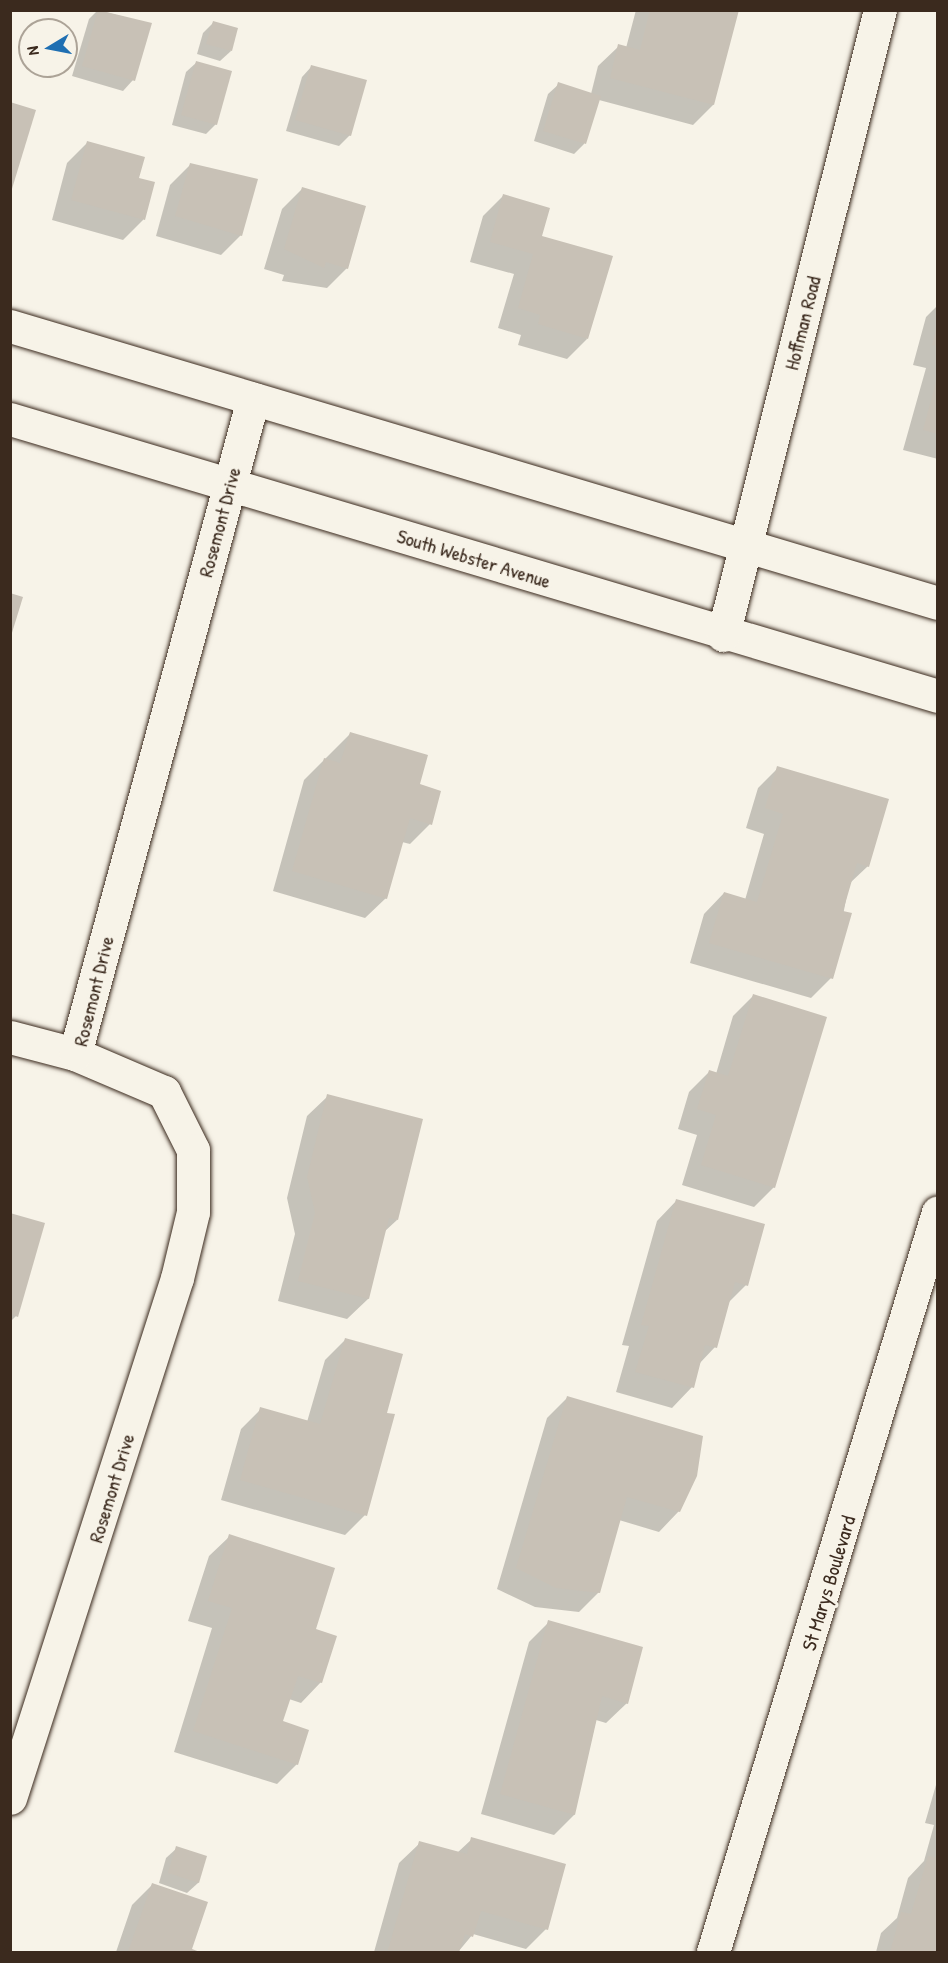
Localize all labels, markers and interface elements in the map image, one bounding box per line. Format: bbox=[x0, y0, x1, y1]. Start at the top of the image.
north arrow bbox=[18, 18, 78, 78]
text: N bbox=[21, 45, 44, 57]
street label: Hoffman Road bbox=[779, 274, 825, 372]
street label: Rosemont Drive bbox=[193, 465, 245, 579]
street label: South Webster Avenue bbox=[394, 523, 554, 593]
street label: Rosemont Drive bbox=[68, 933, 118, 1049]
street label: Rosemont Drive bbox=[83, 1431, 139, 1545]
street label: St Marys Boulevard bbox=[796, 1513, 860, 1653]

